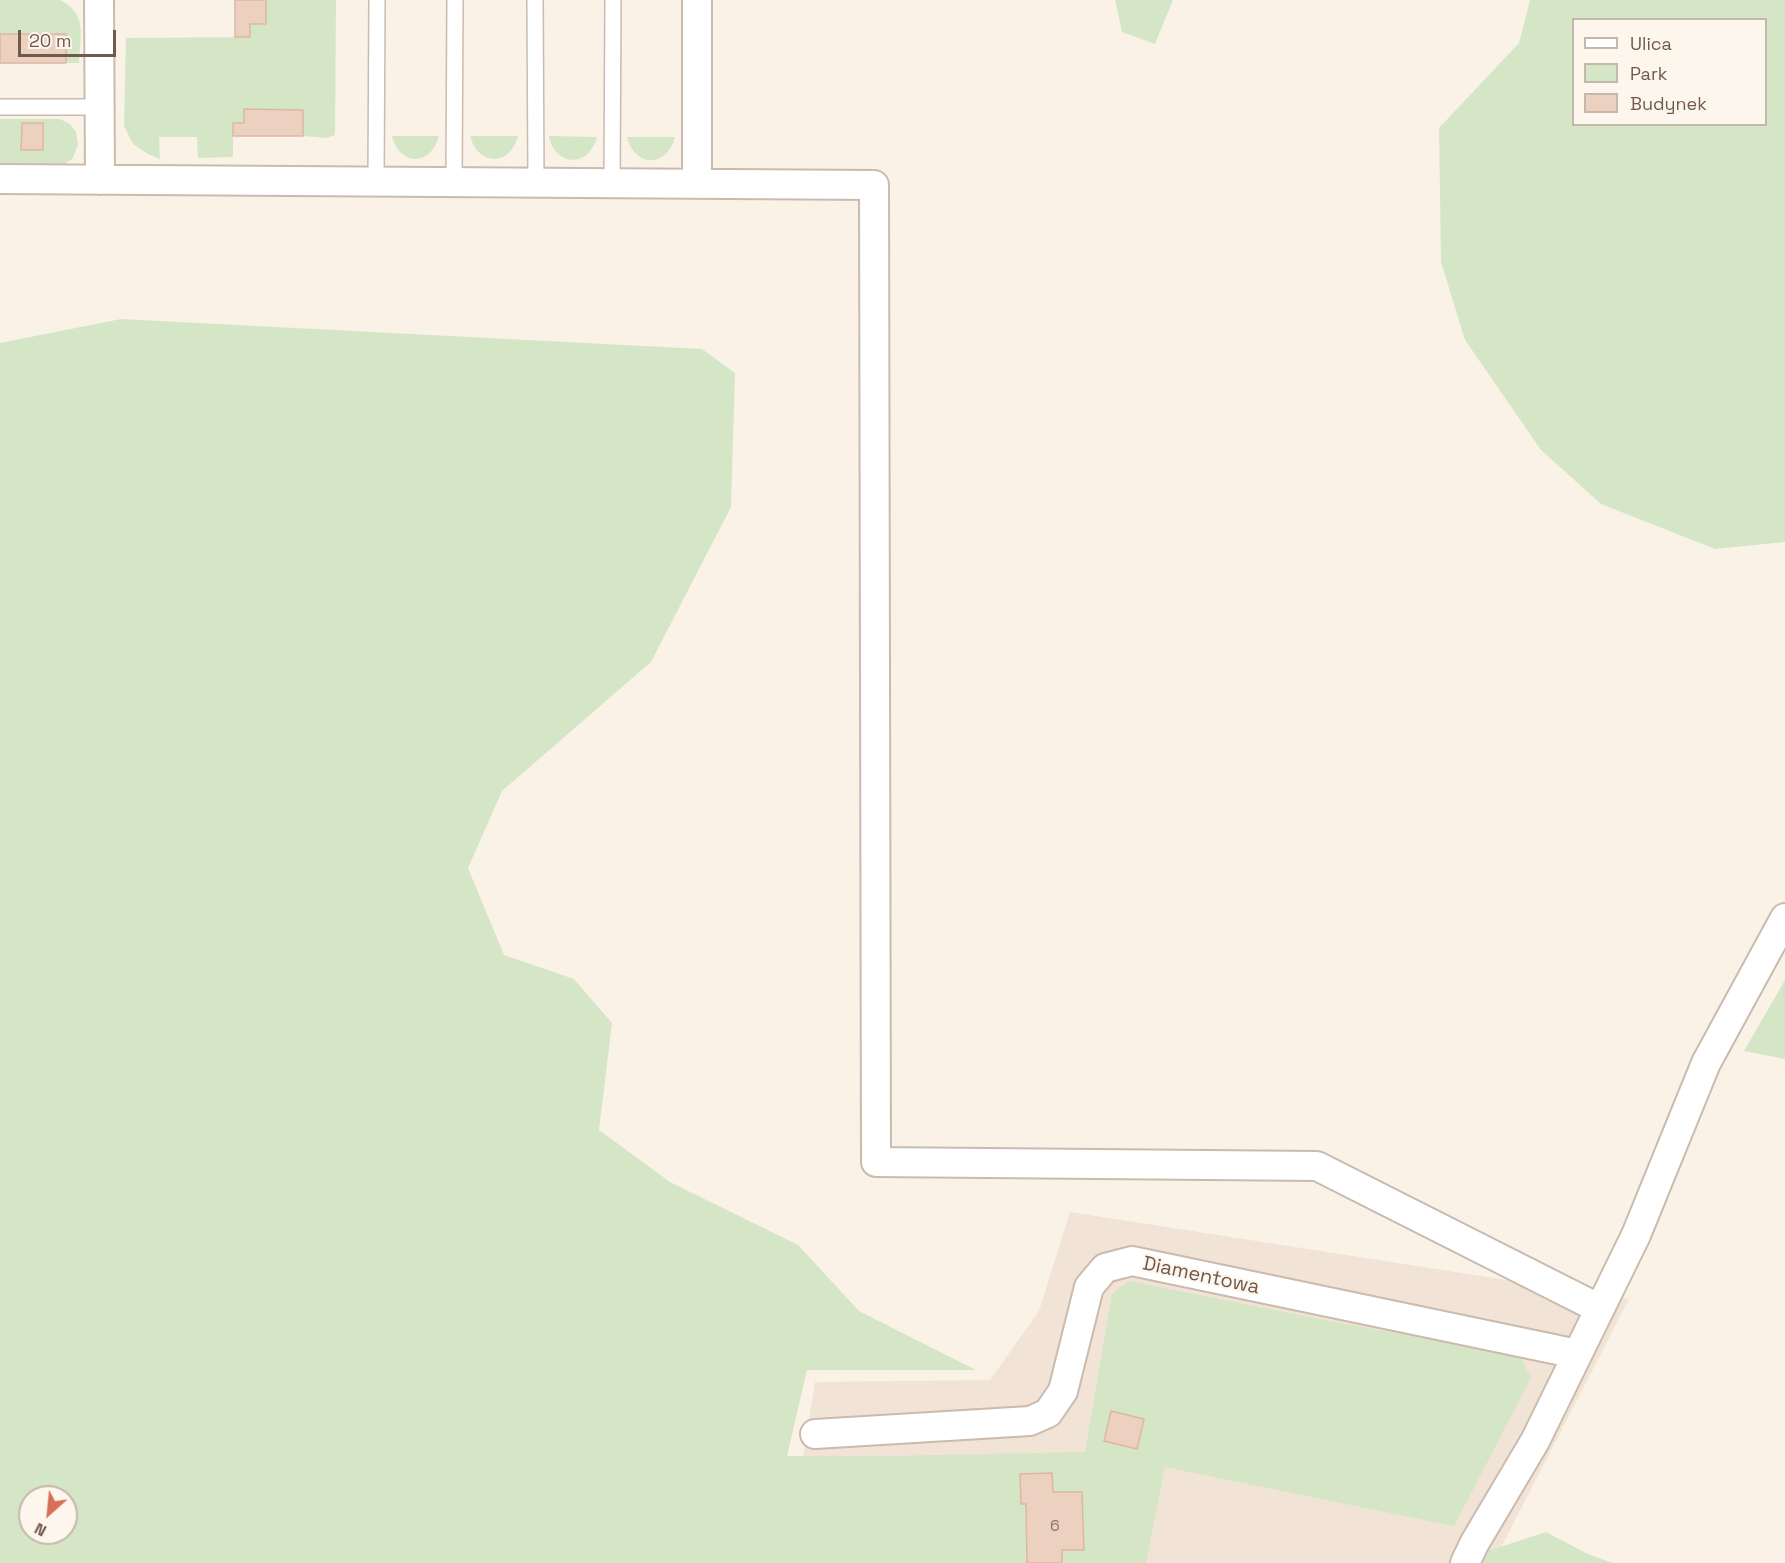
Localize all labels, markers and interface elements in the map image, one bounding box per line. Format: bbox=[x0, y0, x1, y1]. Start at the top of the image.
scale bar bbox=[21, 18, 118, 56]
legend bbox=[1572, 18, 1767, 126]
text: 20 m bbox=[29, 29, 72, 52]
text: Ulica bbox=[1630, 32, 1672, 55]
text: Park bbox=[1630, 62, 1667, 85]
text: Budynek bbox=[1630, 92, 1707, 115]
street label: Diamentowa bbox=[1140, 1252, 1262, 1300]
north arrow bbox=[18, 1485, 78, 1545]
house number: 6 bbox=[1050, 1517, 1060, 1537]
text: N bbox=[31, 1518, 50, 1541]

